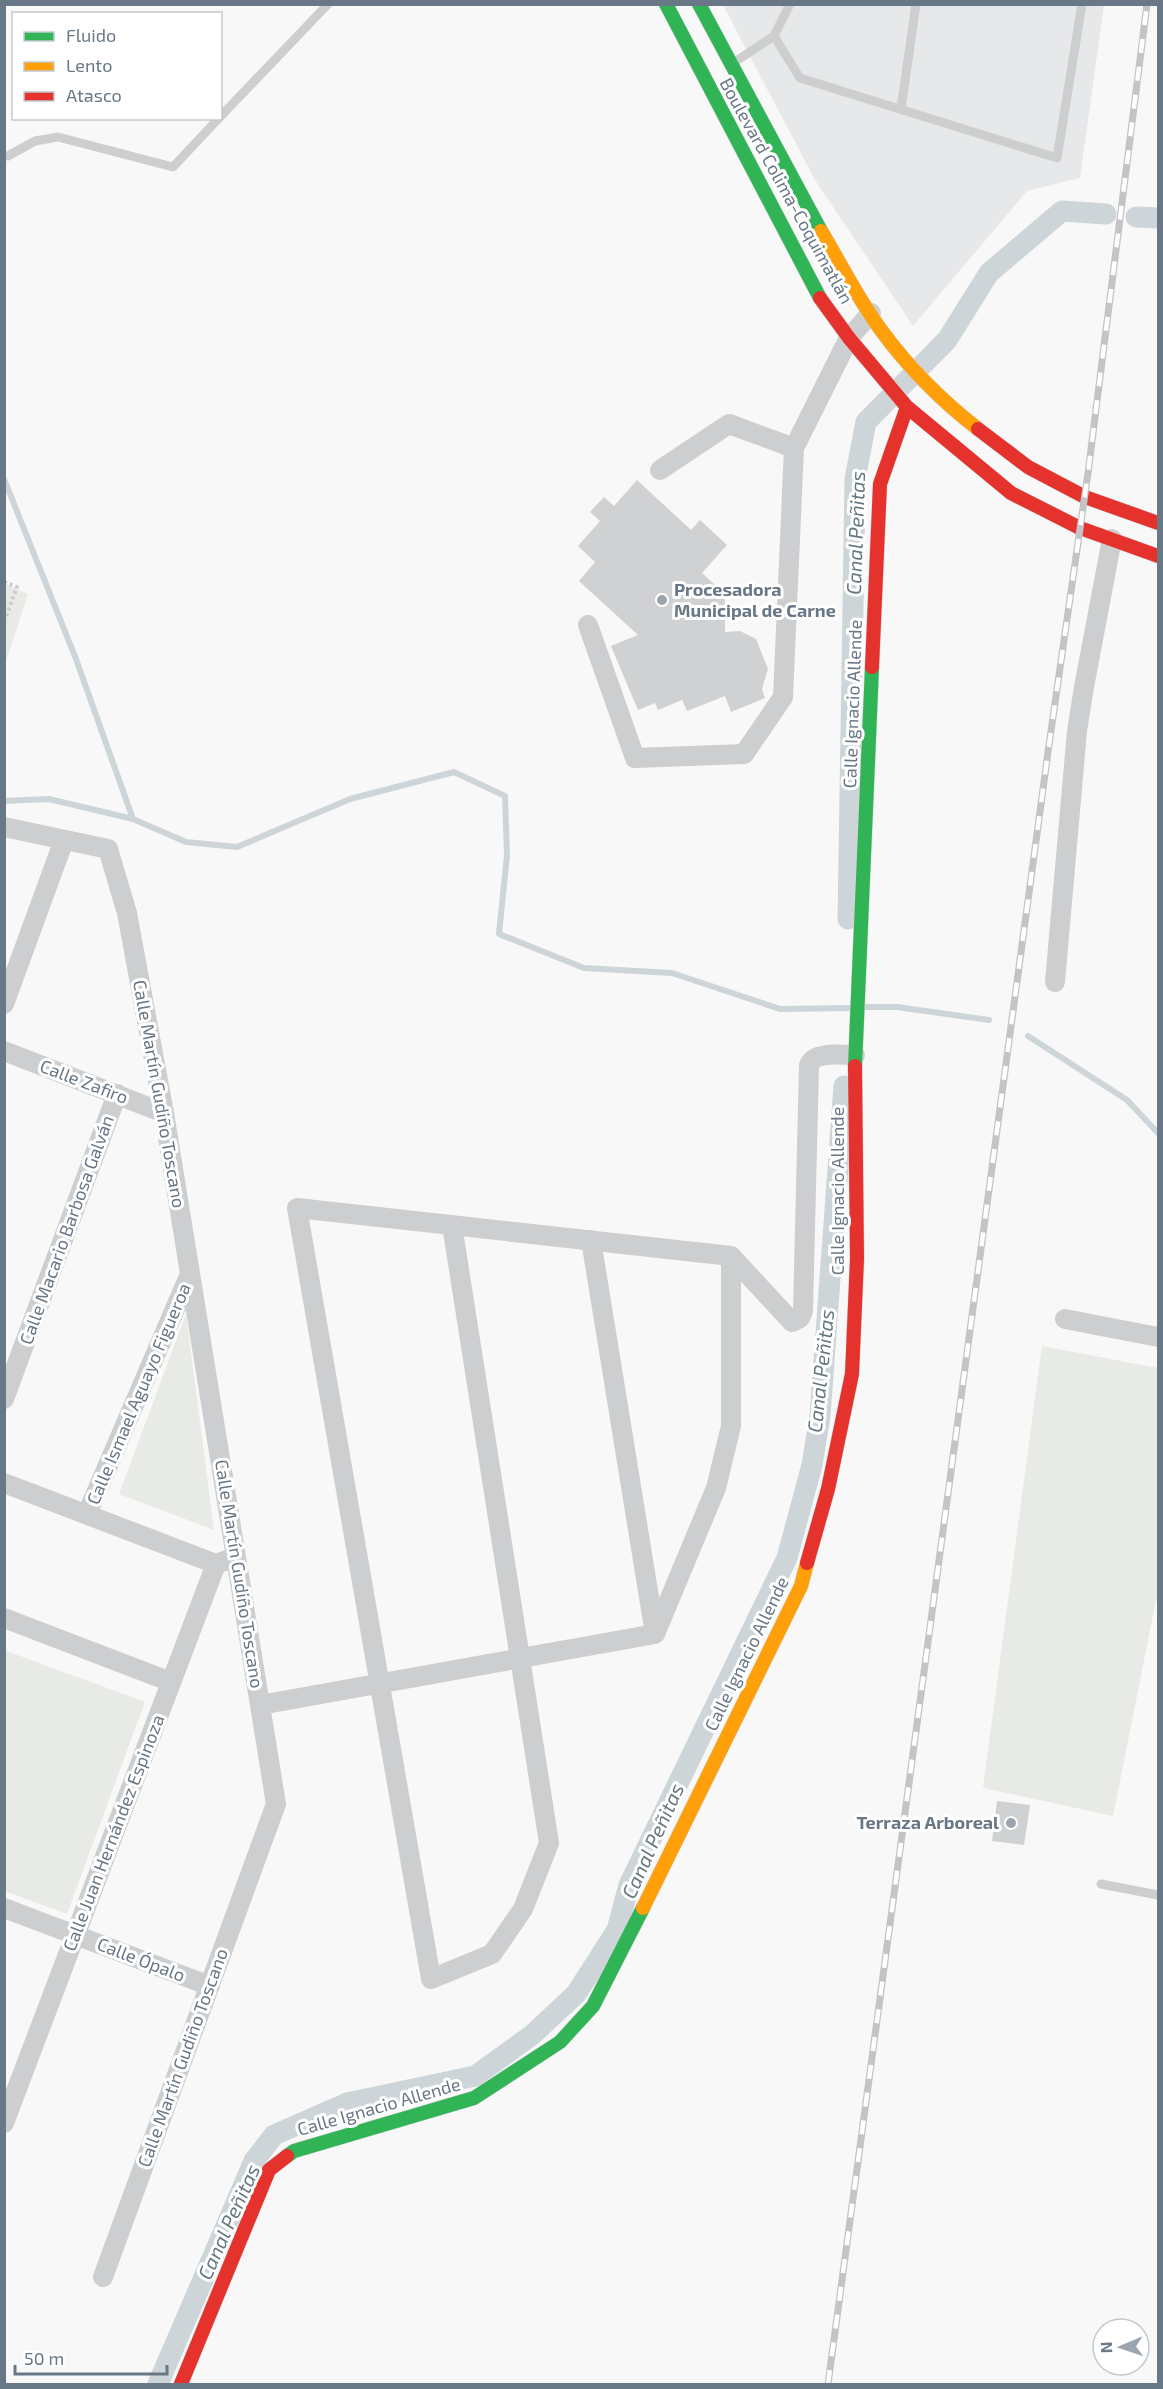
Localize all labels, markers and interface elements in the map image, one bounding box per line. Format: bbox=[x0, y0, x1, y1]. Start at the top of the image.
legend bbox=[12, 12, 222, 120]
text: Fluido bbox=[66, 24, 116, 46]
text: Lento bbox=[66, 54, 112, 76]
street label: Boulevard Colima-Coquimatlán bbox=[715, 74, 858, 307]
text: Atasco bbox=[66, 84, 122, 106]
water label: Canal Peñitas bbox=[841, 471, 869, 595]
place label: Procesadora Municipal de Carne bbox=[674, 578, 836, 621]
marker: Procesadora Municipal de Carne bbox=[655, 593, 669, 607]
street label: Calle Ignacio Allende bbox=[838, 619, 866, 789]
street label: Calle Martín Gudiño Toscano bbox=[129, 978, 191, 1209]
street label: Calle Zafiro bbox=[37, 1054, 132, 1108]
street label: Calle Ignacio Allende bbox=[826, 1107, 848, 1275]
street label: Calle Macario Barbosa Galván bbox=[14, 1112, 118, 1347]
street label: Calle Ismael Aguayo Figueroa bbox=[81, 1280, 195, 1508]
water label: Canal Peñitas bbox=[802, 1308, 838, 1434]
street label: Calle Martín Gudiño Toscano bbox=[211, 1458, 269, 1690]
street label: Calle Ignacio Allende bbox=[699, 1573, 793, 1734]
street label: Calle Juan Hernández Espinoza bbox=[58, 1711, 168, 1954]
water label: Canal Peñitas bbox=[616, 1779, 688, 1902]
place label: Terraza Arboreal bbox=[856, 1811, 999, 1833]
marker: Terraza Arboreal bbox=[1004, 1816, 1018, 1830]
street label: Calle Ópalo bbox=[94, 1932, 188, 1986]
street label: Calle Martín Gudiño Toscano bbox=[132, 1945, 232, 2170]
street label: Calle Ignacio Allende bbox=[295, 2072, 463, 2140]
water label: Canal Peñitas bbox=[192, 2160, 264, 2283]
north arrow bbox=[1091, 2317, 1151, 2377]
scale bar bbox=[15, 2338, 166, 2376]
text: N bbox=[1096, 2341, 1115, 2354]
text: 50 m bbox=[24, 2347, 64, 2369]

